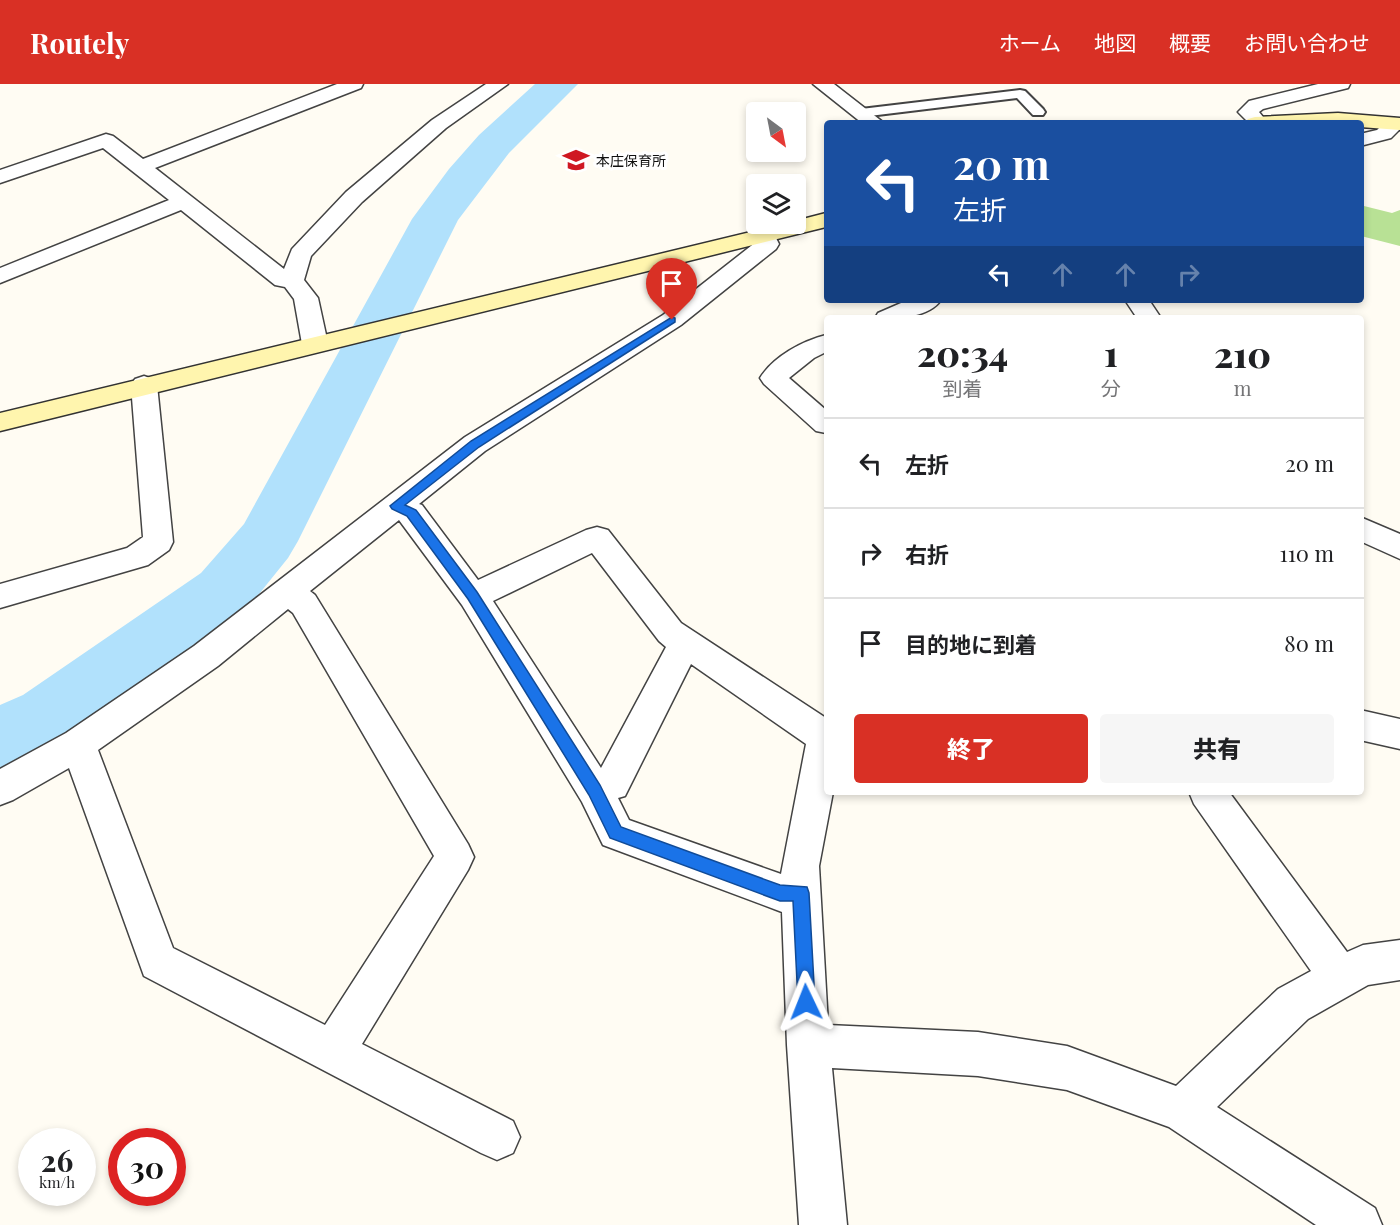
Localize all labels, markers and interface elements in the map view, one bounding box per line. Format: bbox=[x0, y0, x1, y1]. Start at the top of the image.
text: Routely bbox=[30, 24, 129, 61]
text: ホーム bbox=[999, 28, 1061, 56]
text: 地図 bbox=[1094, 28, 1136, 56]
text: 概要 bbox=[1169, 28, 1211, 56]
text: お問い合わせ bbox=[1244, 28, 1370, 56]
north arrow bbox=[746, 102, 806, 162]
map controls bbox=[746, 102, 806, 234]
text: 20 m bbox=[953, 135, 1050, 191]
icon: left bbox=[854, 144, 932, 222]
school or university icon: 本庄保育所 bbox=[561, 145, 591, 175]
place label: 本庄保育所 bbox=[596, 151, 666, 170]
button: layers bbox=[746, 174, 806, 234]
text: 左折 bbox=[953, 191, 1007, 227]
pin bbox=[646, 258, 697, 320]
icon: left bbox=[983, 258, 1016, 291]
icon: ahead bbox=[1046, 258, 1079, 291]
icon: ahead bbox=[1109, 258, 1142, 291]
icon: right bbox=[1172, 258, 1205, 291]
icon: arrive bbox=[655, 267, 688, 300]
text: 20:34 bbox=[917, 328, 1008, 376]
text: 1 bbox=[1104, 328, 1118, 376]
text: 210 bbox=[1214, 329, 1271, 377]
text: 到着 bbox=[943, 374, 983, 401]
text: 分 bbox=[1101, 374, 1121, 401]
text: m bbox=[1234, 374, 1251, 401]
icon: left bbox=[854, 447, 887, 480]
text: 20 m bbox=[1285, 448, 1334, 478]
text: 左折 bbox=[905, 449, 949, 479]
icon: right bbox=[854, 537, 887, 570]
text: 110 m bbox=[1280, 538, 1334, 568]
text: 右折 bbox=[905, 539, 949, 569]
icon: arrive bbox=[854, 627, 887, 660]
text: 80 m bbox=[1284, 628, 1334, 658]
text: 目的地に到着 bbox=[905, 629, 1037, 659]
button: 終了 bbox=[854, 714, 1088, 783]
button: 共有 bbox=[1100, 714, 1334, 783]
position arrow bbox=[774, 970, 838, 1034]
speed limit sign: 30 bbox=[108, 1128, 186, 1206]
text: 26 bbox=[41, 1140, 73, 1180]
text: km/h bbox=[39, 1172, 75, 1192]

